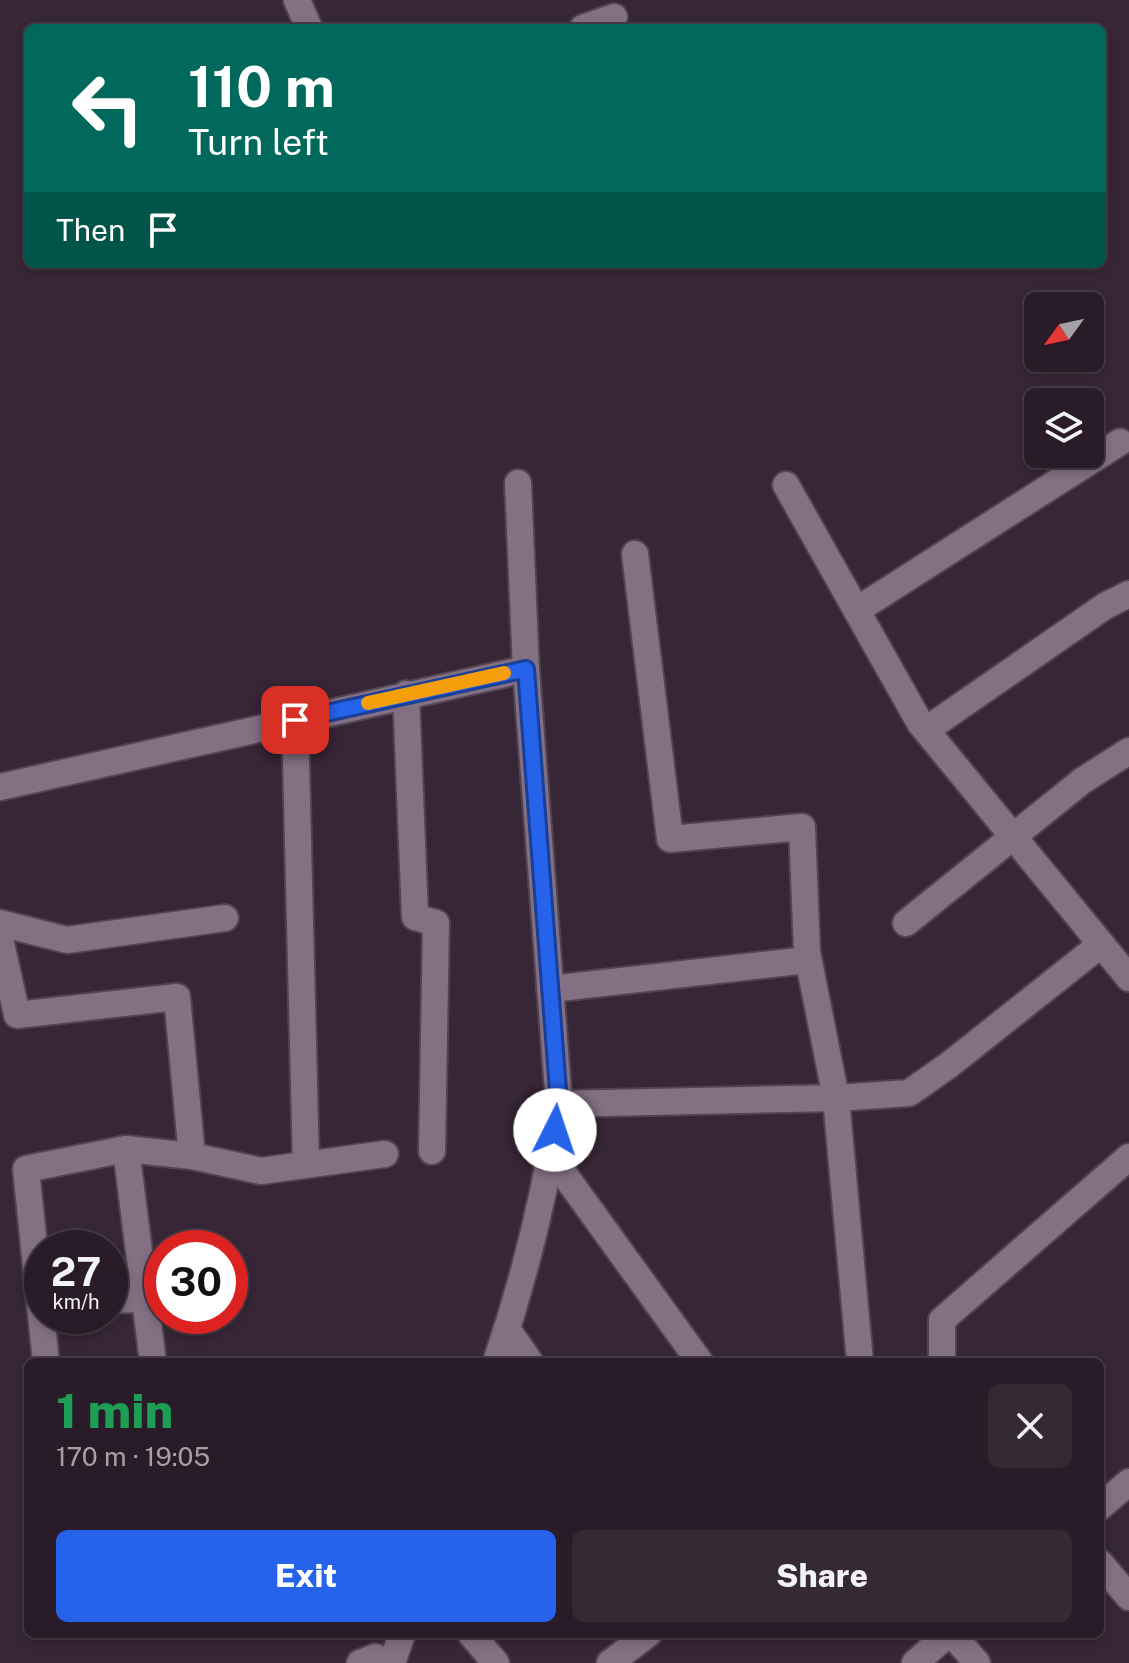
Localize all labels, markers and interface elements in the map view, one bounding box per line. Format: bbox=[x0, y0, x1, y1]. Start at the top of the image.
text: 110 m bbox=[188, 54, 335, 120]
icon: left bbox=[56, 56, 160, 160]
text: Turn left bbox=[188, 121, 329, 163]
icon: arrive bbox=[141, 208, 185, 252]
text: Then bbox=[56, 212, 125, 248]
north arrow bbox=[1024, 292, 1104, 372]
map controls bbox=[1024, 292, 1104, 468]
button: layers bbox=[1024, 388, 1104, 468]
pin bbox=[261, 686, 329, 754]
icon: arrive bbox=[273, 698, 317, 742]
position arrow bbox=[513, 1088, 597, 1172]
speed limit sign: 30 bbox=[144, 1230, 248, 1334]
text: 27 bbox=[51, 1248, 101, 1295]
text: km/h bbox=[52, 1290, 100, 1314]
text: 1 min bbox=[56, 1382, 173, 1439]
button: close bbox=[988, 1384, 1072, 1468]
text: 170 m · 19:05 bbox=[56, 1441, 210, 1472]
button: Exit bbox=[56, 1530, 556, 1622]
button: Share bbox=[572, 1530, 1072, 1622]

